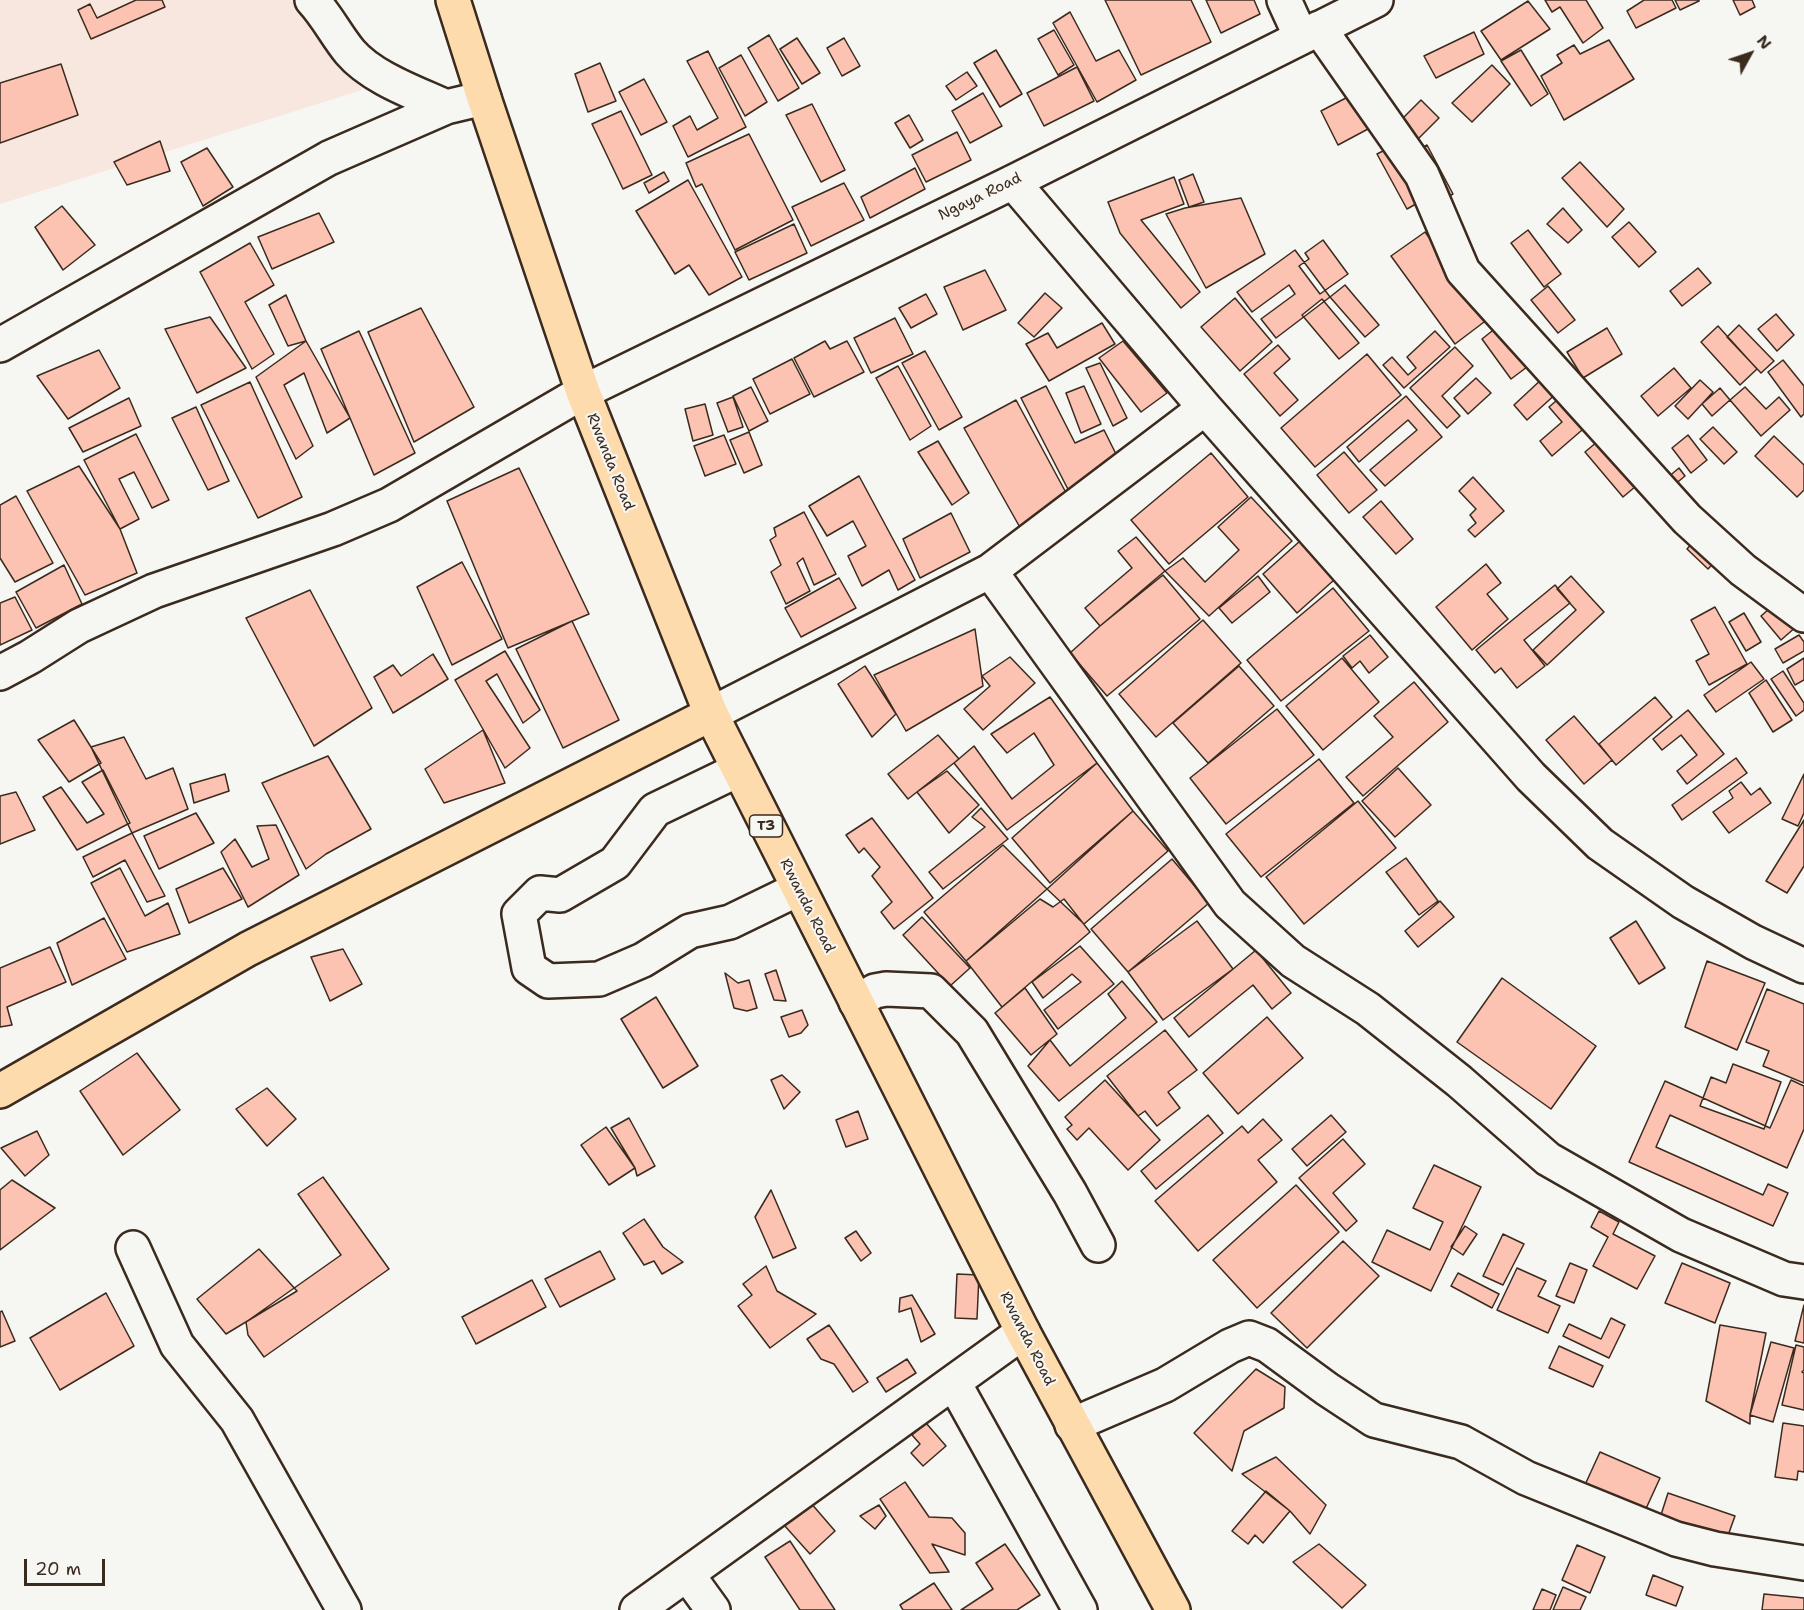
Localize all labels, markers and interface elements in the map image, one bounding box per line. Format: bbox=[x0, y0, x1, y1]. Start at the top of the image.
north arrow bbox=[1720, 24, 1780, 84]
text: N bbox=[1752, 30, 1776, 54]
street label: Ngaya Road bbox=[936, 169, 1024, 225]
street label: Rwanda Road bbox=[582, 411, 638, 513]
road number: T3 bbox=[750, 815, 783, 837]
street label: Rwanda Road bbox=[776, 856, 838, 956]
street label: Rwanda Road bbox=[996, 1289, 1058, 1389]
scale bar bbox=[27, 1547, 108, 1585]
text: 20 m bbox=[35, 1557, 81, 1581]

